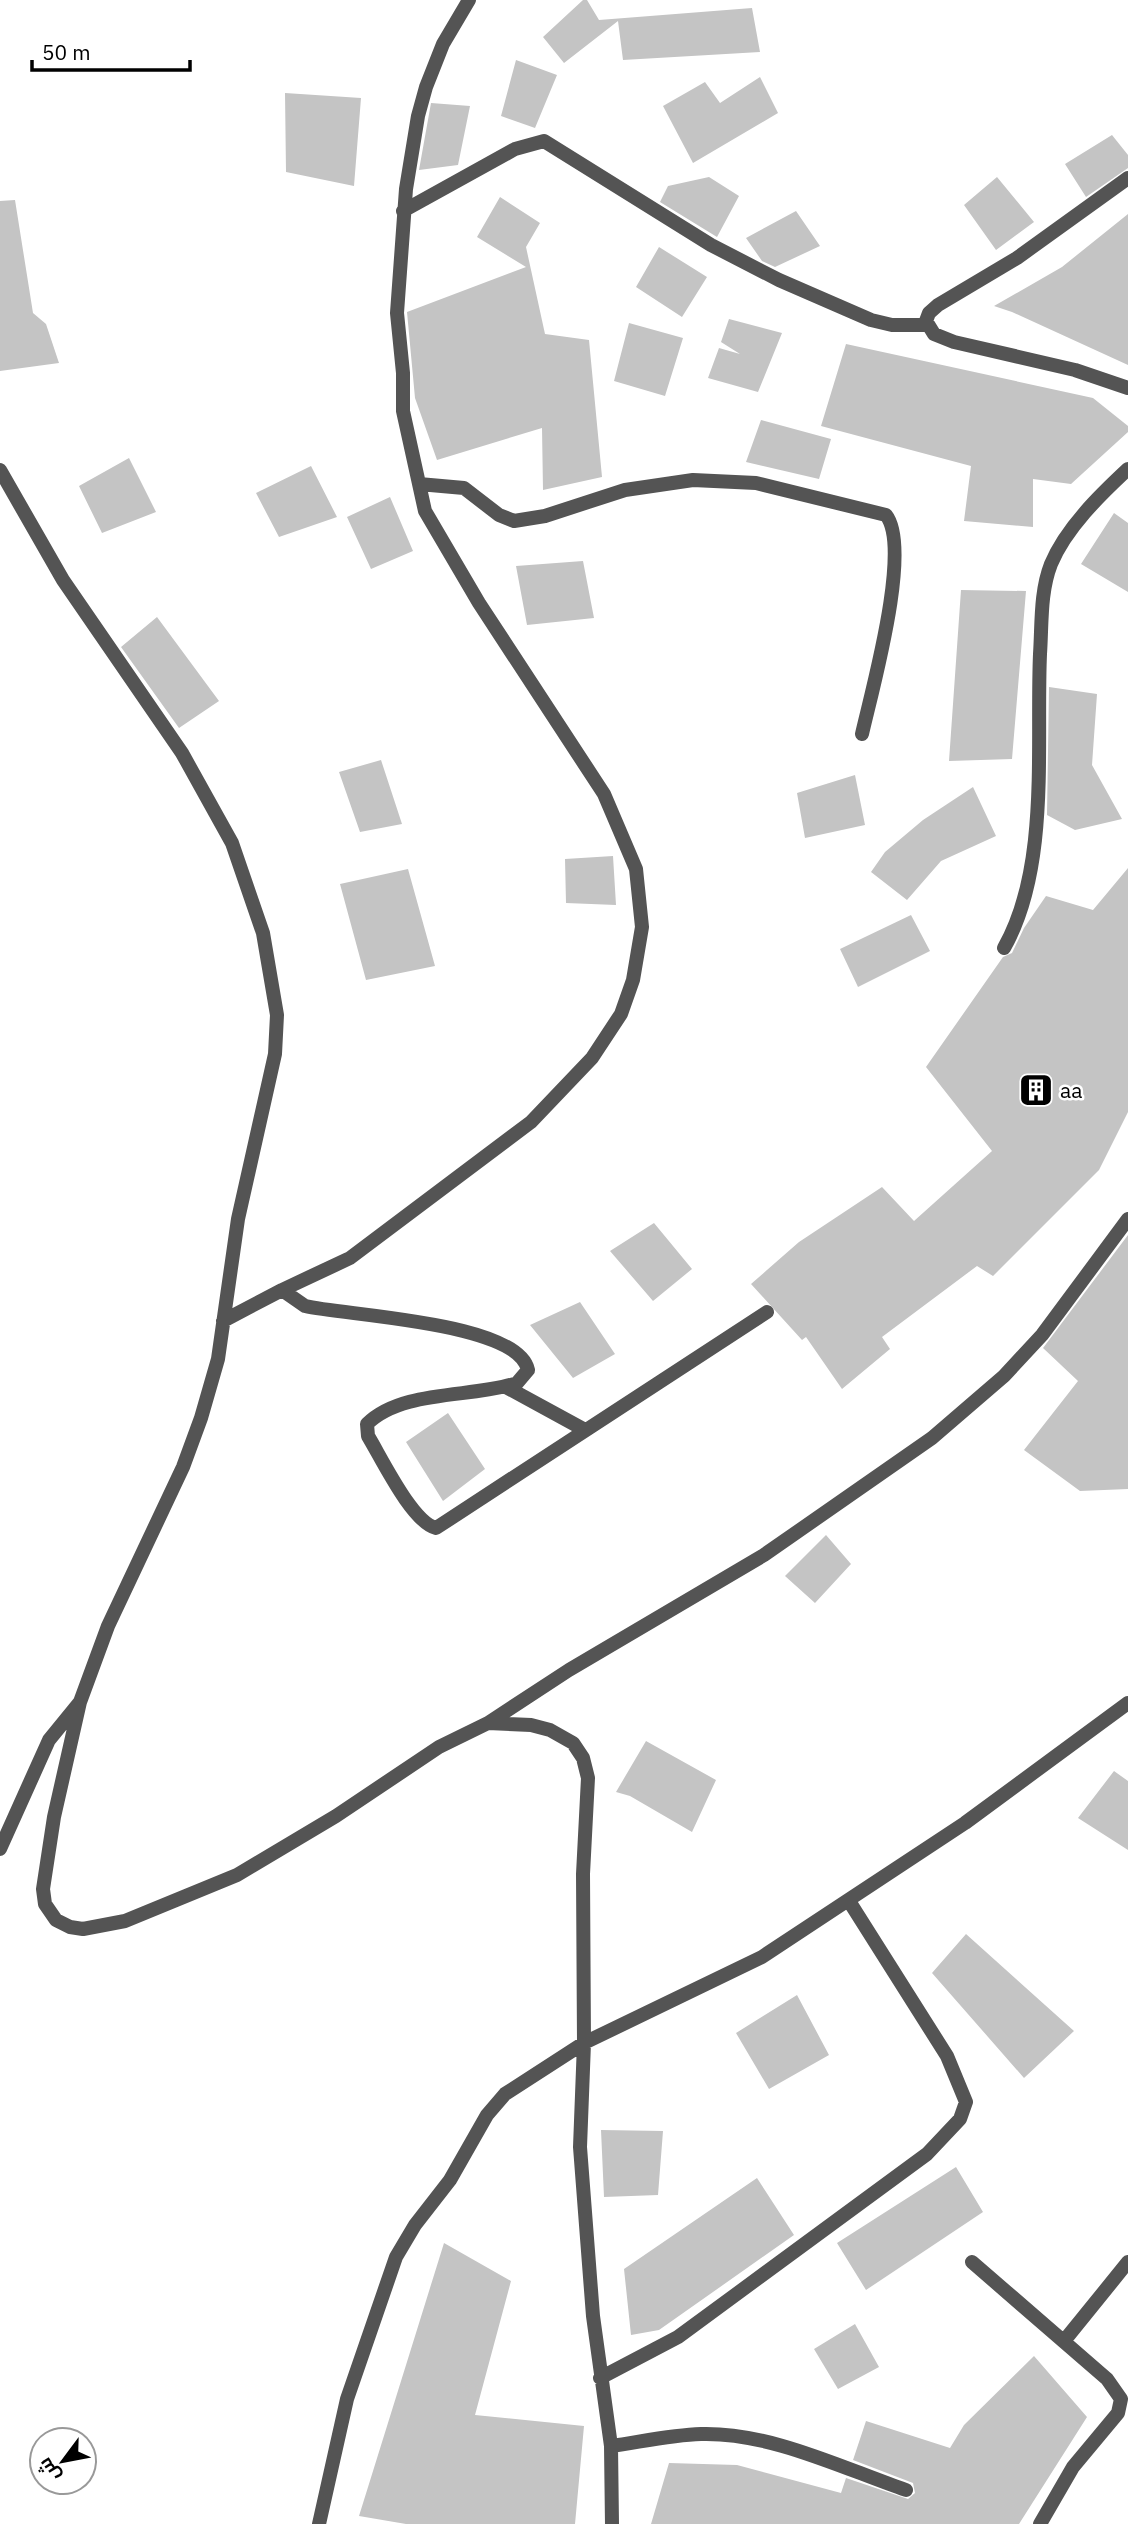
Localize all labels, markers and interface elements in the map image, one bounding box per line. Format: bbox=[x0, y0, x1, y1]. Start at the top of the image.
scale bar bbox=[32, 28, 189, 72]
text: 50 m bbox=[42, 38, 91, 66]
building icon: aa bbox=[1017, 1071, 1055, 1109]
place label: aa bbox=[1060, 1076, 1082, 1104]
north arrow bbox=[28, 2426, 98, 2496]
text: ش bbox=[32, 2453, 65, 2487]

